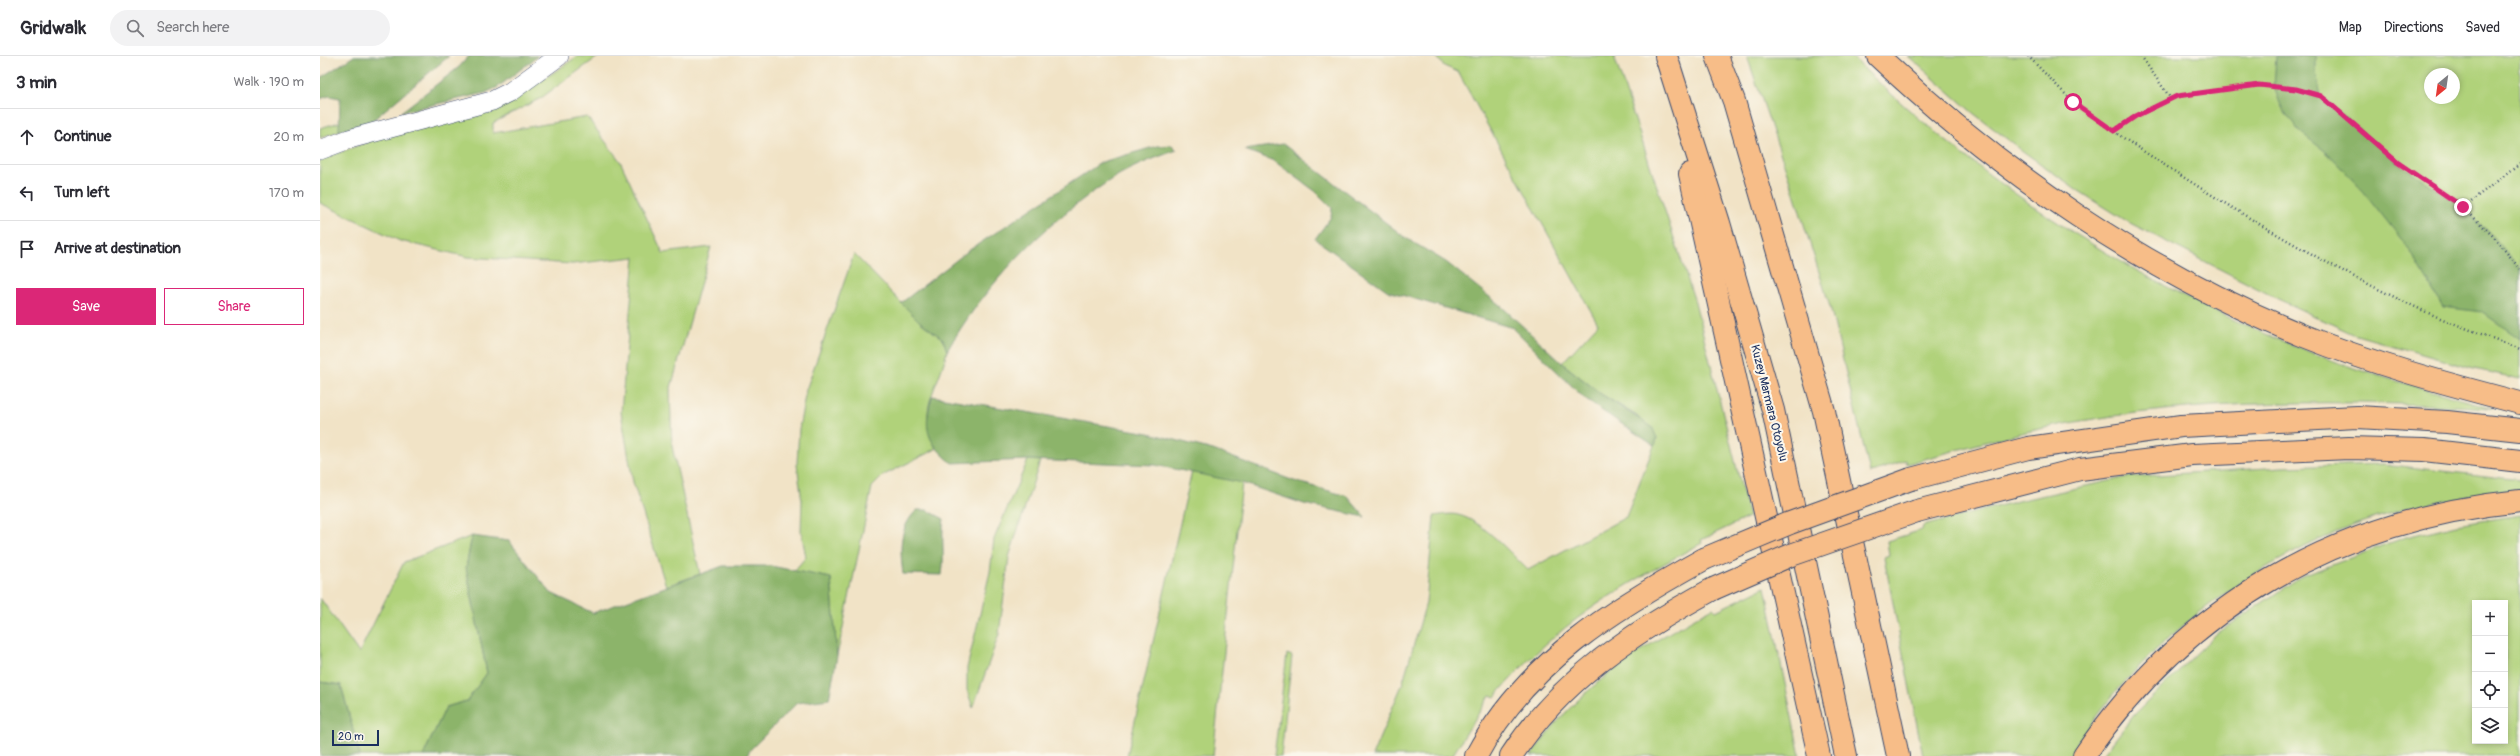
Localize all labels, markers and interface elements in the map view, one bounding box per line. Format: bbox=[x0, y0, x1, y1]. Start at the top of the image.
search box bbox=[110, 10, 390, 46]
text: Gridwalk bbox=[20, 16, 86, 40]
icon: search bbox=[124, 17, 146, 39]
text: Search here bbox=[156, 18, 229, 37]
text: Map bbox=[2339, 19, 2362, 36]
text: Directions bbox=[2384, 19, 2443, 36]
text: Saved bbox=[2465, 19, 2500, 36]
north arrow bbox=[2424, 68, 2460, 104]
text: 3 min bbox=[16, 72, 57, 93]
text: Walk · 190 m bbox=[233, 74, 304, 90]
route start bbox=[2064, 93, 2082, 111]
icon: ahead bbox=[16, 126, 38, 148]
text: Continue bbox=[54, 127, 112, 146]
text: 20 m bbox=[273, 129, 304, 145]
icon: left bbox=[16, 182, 38, 204]
text: Turn left bbox=[54, 183, 110, 202]
text: 170 m bbox=[269, 185, 304, 201]
route end bbox=[2454, 198, 2472, 216]
icon: arrive bbox=[16, 238, 38, 260]
text: Arrive at destination bbox=[54, 239, 181, 258]
button: Save bbox=[16, 288, 156, 325]
button: Share bbox=[164, 288, 304, 325]
street label: Kuzey Marmara Otoyolu bbox=[1747, 343, 1791, 463]
map controls bbox=[2472, 600, 2508, 744]
button: + bbox=[2472, 600, 2508, 636]
button: − bbox=[2472, 636, 2508, 672]
button: locate bbox=[2472, 672, 2508, 708]
button: layers bbox=[2472, 708, 2508, 744]
scale bar bbox=[332, 728, 379, 747]
text: 20 m bbox=[338, 730, 364, 743]

